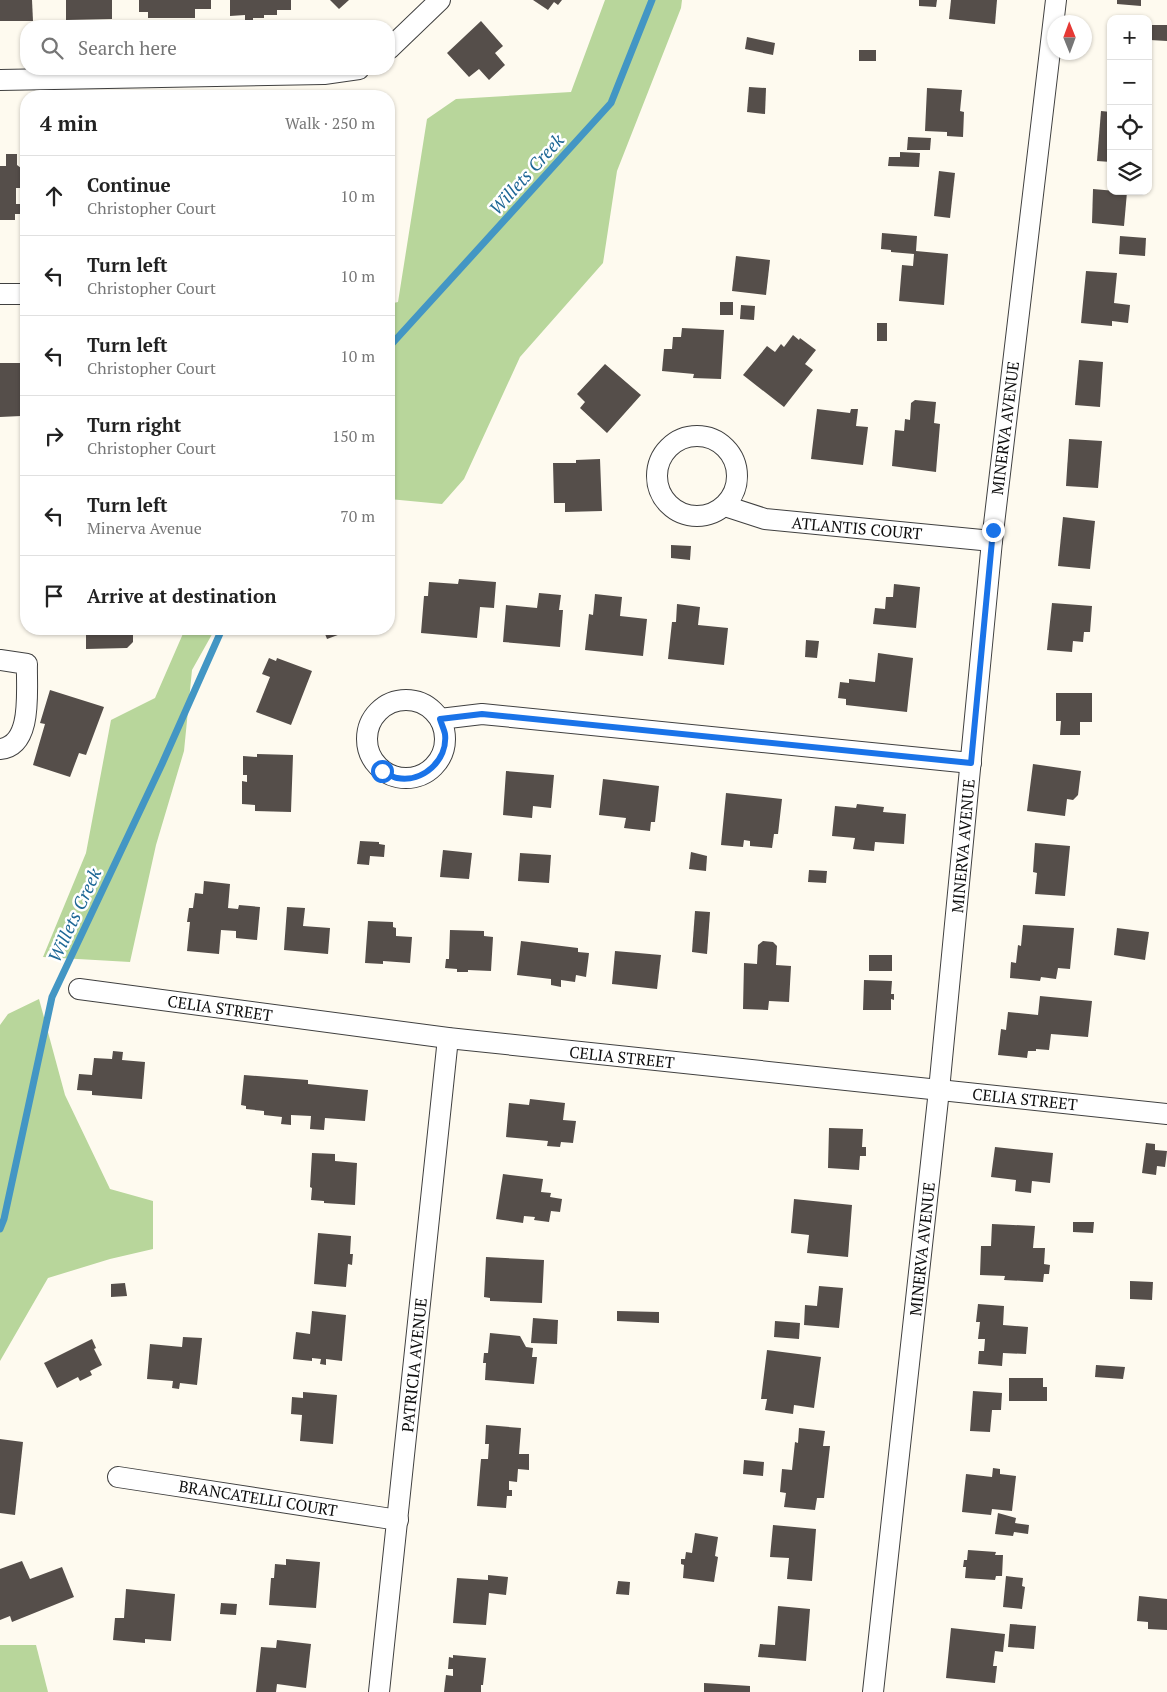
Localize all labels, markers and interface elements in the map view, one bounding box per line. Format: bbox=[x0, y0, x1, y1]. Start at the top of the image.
north arrow bbox=[1047, 15, 1092, 60]
map controls bbox=[1107, 15, 1152, 195]
button: + bbox=[1107, 15, 1152, 60]
search box bbox=[20, 20, 395, 75]
icon: search bbox=[38, 34, 66, 62]
text: Search here bbox=[78, 35, 177, 60]
button: − bbox=[1107, 60, 1152, 105]
button: locate bbox=[1107, 105, 1152, 150]
text: 4 min bbox=[40, 109, 97, 137]
text: Walk · 250 m bbox=[285, 112, 375, 134]
water label: Willets Creek bbox=[483, 128, 569, 220]
button: layers bbox=[1107, 150, 1152, 195]
text: Continue bbox=[87, 172, 171, 197]
icon: ahead bbox=[40, 182, 68, 210]
text: 10 m bbox=[340, 185, 375, 207]
text: Christopher Court bbox=[87, 197, 216, 219]
text: Turn left bbox=[87, 252, 168, 277]
icon: left bbox=[40, 262, 68, 290]
text: 10 m bbox=[340, 265, 375, 287]
text: Christopher Court bbox=[87, 277, 216, 299]
text: Turn left bbox=[87, 332, 168, 357]
icon: left bbox=[40, 342, 68, 370]
text: 10 m bbox=[340, 345, 375, 367]
text: Christopher Court bbox=[87, 357, 216, 379]
street label: MINERVA AVENUE bbox=[986, 360, 1024, 496]
text: Turn right bbox=[87, 412, 181, 437]
icon: right bbox=[40, 422, 68, 450]
text: 150 m bbox=[332, 425, 375, 447]
text: Christopher Court bbox=[87, 437, 216, 459]
text: Turn left bbox=[87, 492, 168, 517]
icon: left bbox=[40, 502, 68, 530]
text: 70 m bbox=[340, 505, 375, 527]
street label: ATLANTIS COURT bbox=[791, 511, 923, 545]
text: Minerva Avenue bbox=[87, 517, 202, 539]
route end bbox=[982, 519, 1005, 542]
icon: arrive bbox=[40, 582, 68, 610]
text: Arrive at destination bbox=[87, 583, 276, 608]
route start bbox=[371, 760, 394, 783]
street label: MINERVA AVENUE bbox=[946, 778, 980, 914]
water label: Willets Creek bbox=[42, 864, 106, 966]
street label: CELIA STREET bbox=[166, 990, 274, 1026]
street label: CELIA STREET bbox=[568, 1041, 676, 1073]
street label: CELIA STREET bbox=[971, 1083, 1079, 1115]
street label: MINERVA AVENUE bbox=[904, 1181, 940, 1317]
street label: PATRICIA AVENUE bbox=[396, 1297, 432, 1433]
street label: BRANCATELLI COURT bbox=[177, 1475, 339, 1521]

